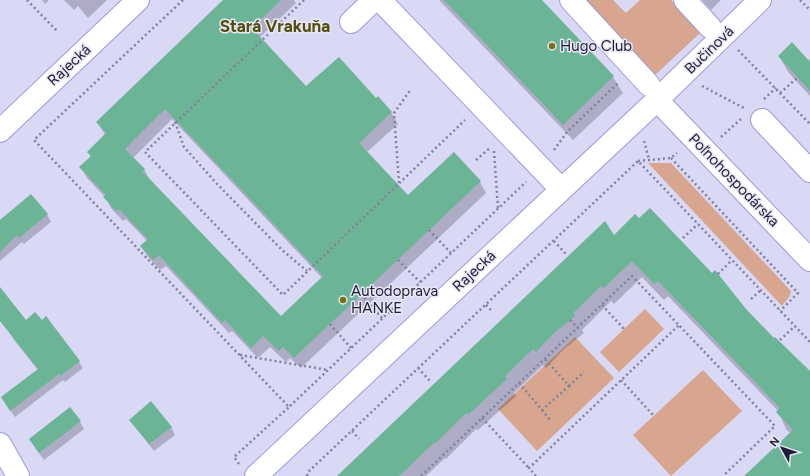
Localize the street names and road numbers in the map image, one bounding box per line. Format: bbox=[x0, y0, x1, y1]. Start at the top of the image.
street label: Bučinová bbox=[681, 22, 737, 78]
street label: Rajecká bbox=[44, 41, 94, 89]
street label: Poľnohospodárska bbox=[685, 130, 783, 230]
street label: Rajecká bbox=[449, 247, 499, 295]

